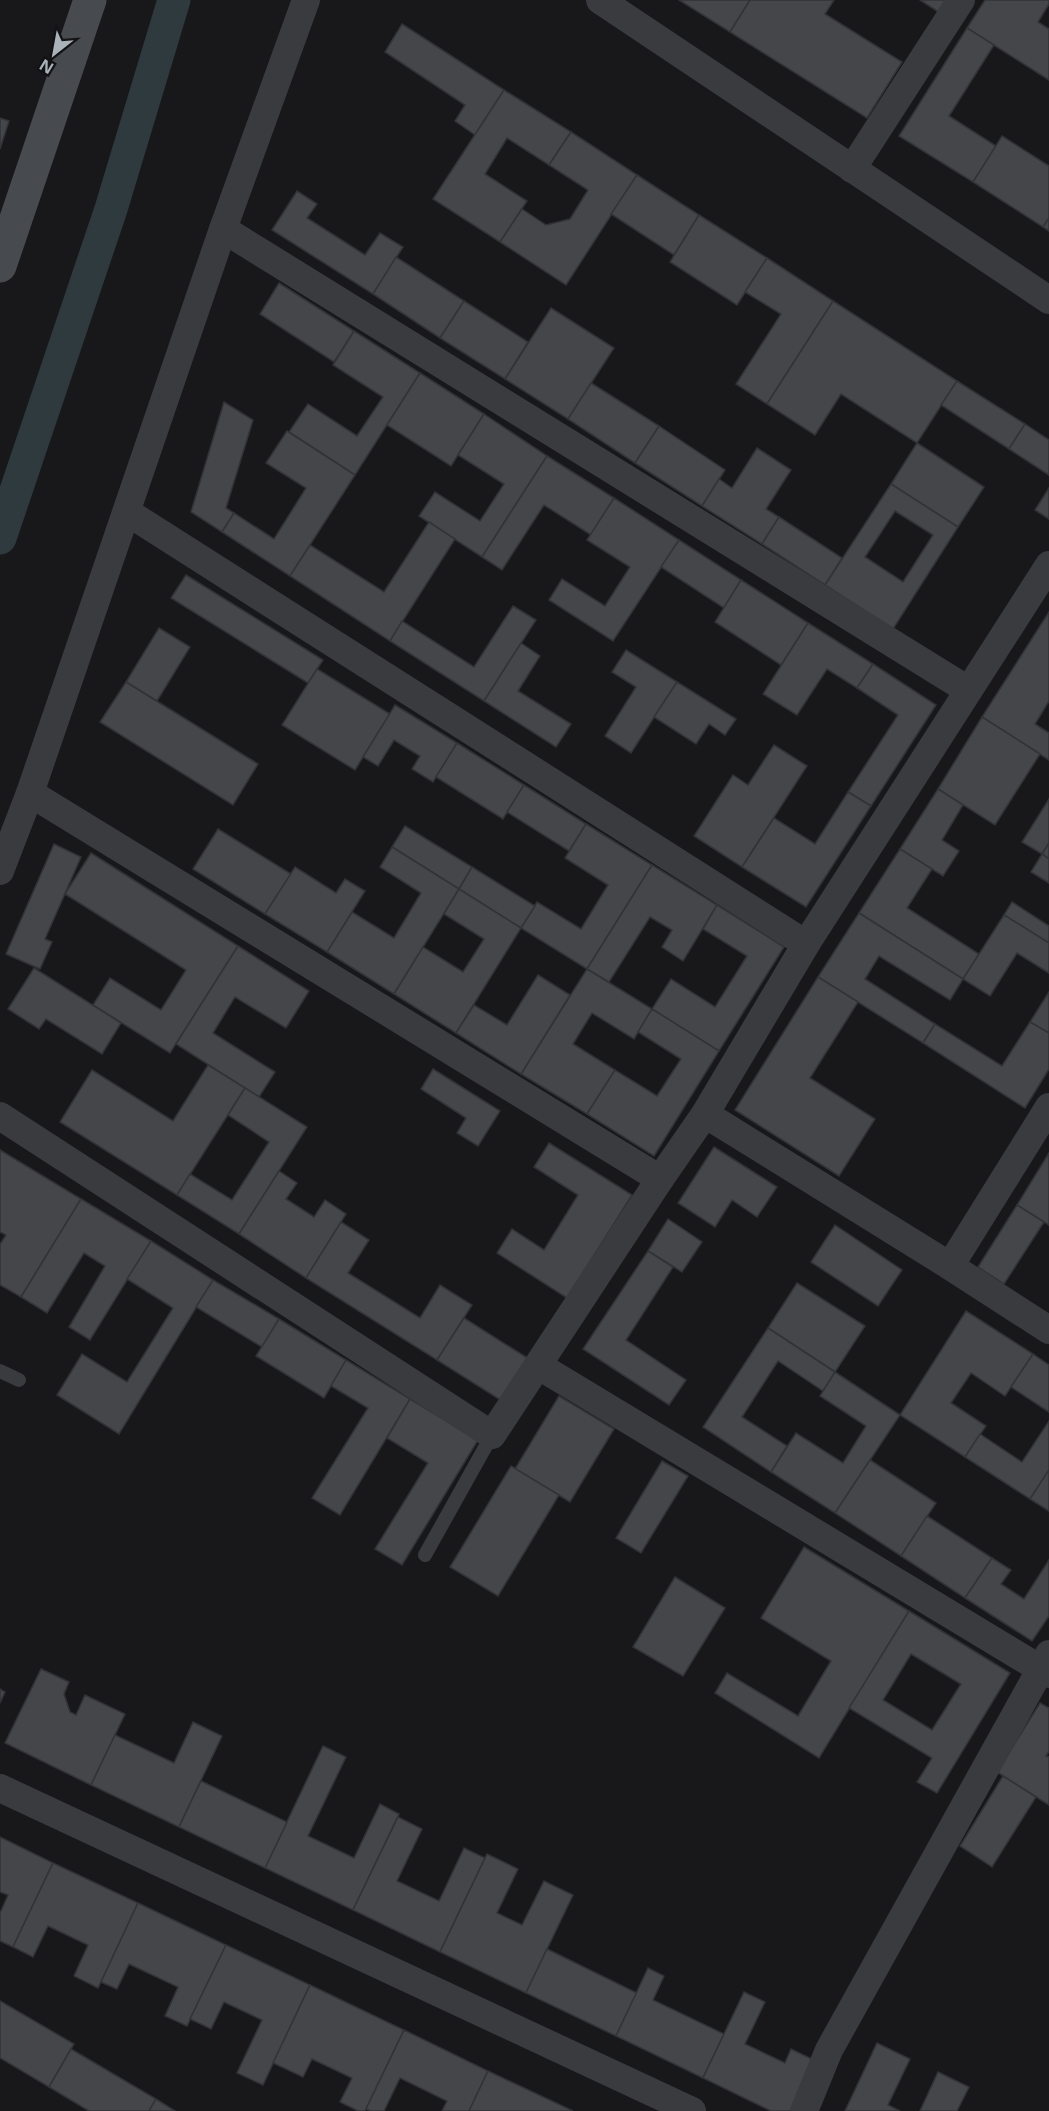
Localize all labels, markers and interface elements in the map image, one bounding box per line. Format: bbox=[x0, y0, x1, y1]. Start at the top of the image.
north arrow bbox=[24, 24, 84, 84]
text: N bbox=[35, 54, 58, 80]

